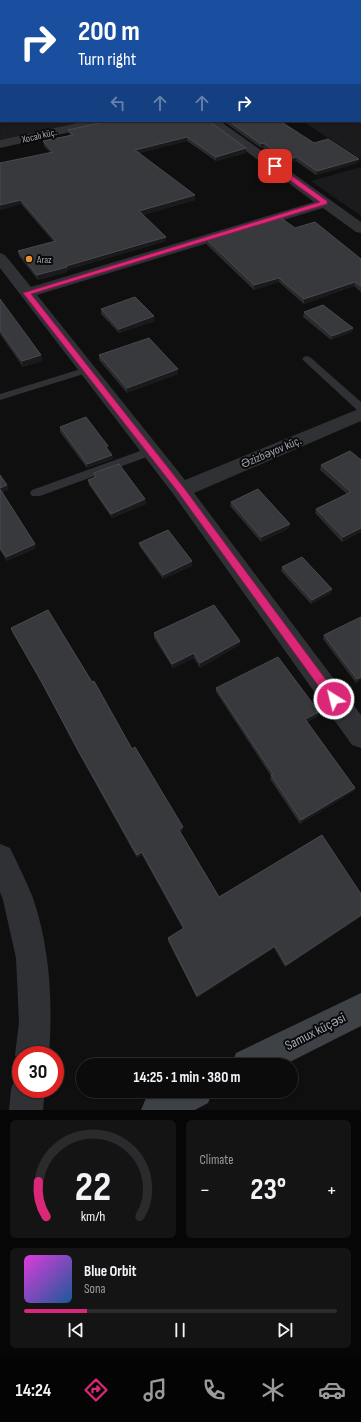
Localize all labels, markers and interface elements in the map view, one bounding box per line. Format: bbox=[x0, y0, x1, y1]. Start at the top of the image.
text: 200 m bbox=[78, 15, 140, 48]
icon: right bbox=[12, 16, 64, 68]
text: Turn right bbox=[78, 49, 136, 70]
icon: left bbox=[107, 92, 129, 114]
icon: ahead bbox=[149, 92, 171, 114]
icon: ahead bbox=[191, 92, 213, 114]
icon: right bbox=[233, 92, 255, 114]
street label: Xocalı küç. bbox=[20, 126, 58, 146]
pin bbox=[258, 149, 292, 183]
icon: arrive bbox=[264, 155, 286, 177]
marker: Araz bbox=[24, 254, 34, 264]
place label: Araz bbox=[36, 254, 52, 266]
street label: Əzizbəyov küç. bbox=[239, 433, 304, 472]
position arrow bbox=[313, 678, 355, 720]
street label: Samux küçəsi bbox=[282, 1009, 348, 1054]
speed limit sign: 30 bbox=[12, 1046, 64, 1098]
text: 14:25 · 1 min · 380 m bbox=[133, 1068, 241, 1087]
text: Climate bbox=[200, 1152, 233, 1168]
text: 22 bbox=[75, 1163, 111, 1212]
text: 23° bbox=[250, 1172, 286, 1208]
text: − bbox=[200, 1177, 210, 1204]
text: + bbox=[326, 1177, 337, 1204]
text: km/h bbox=[80, 1208, 105, 1225]
text: Blue Orbit bbox=[84, 1262, 136, 1281]
text: Sona bbox=[84, 1281, 106, 1297]
icon: previous bbox=[65, 1319, 87, 1341]
icon: pause bbox=[169, 1319, 191, 1341]
icon: next bbox=[274, 1319, 296, 1341]
icon: directions bbox=[82, 1376, 110, 1404]
icon: music bbox=[141, 1376, 169, 1404]
icon: phone bbox=[200, 1376, 228, 1404]
icon: climate bbox=[259, 1376, 287, 1404]
icon: car bbox=[318, 1376, 346, 1404]
text: 14:24 bbox=[15, 1380, 51, 1401]

